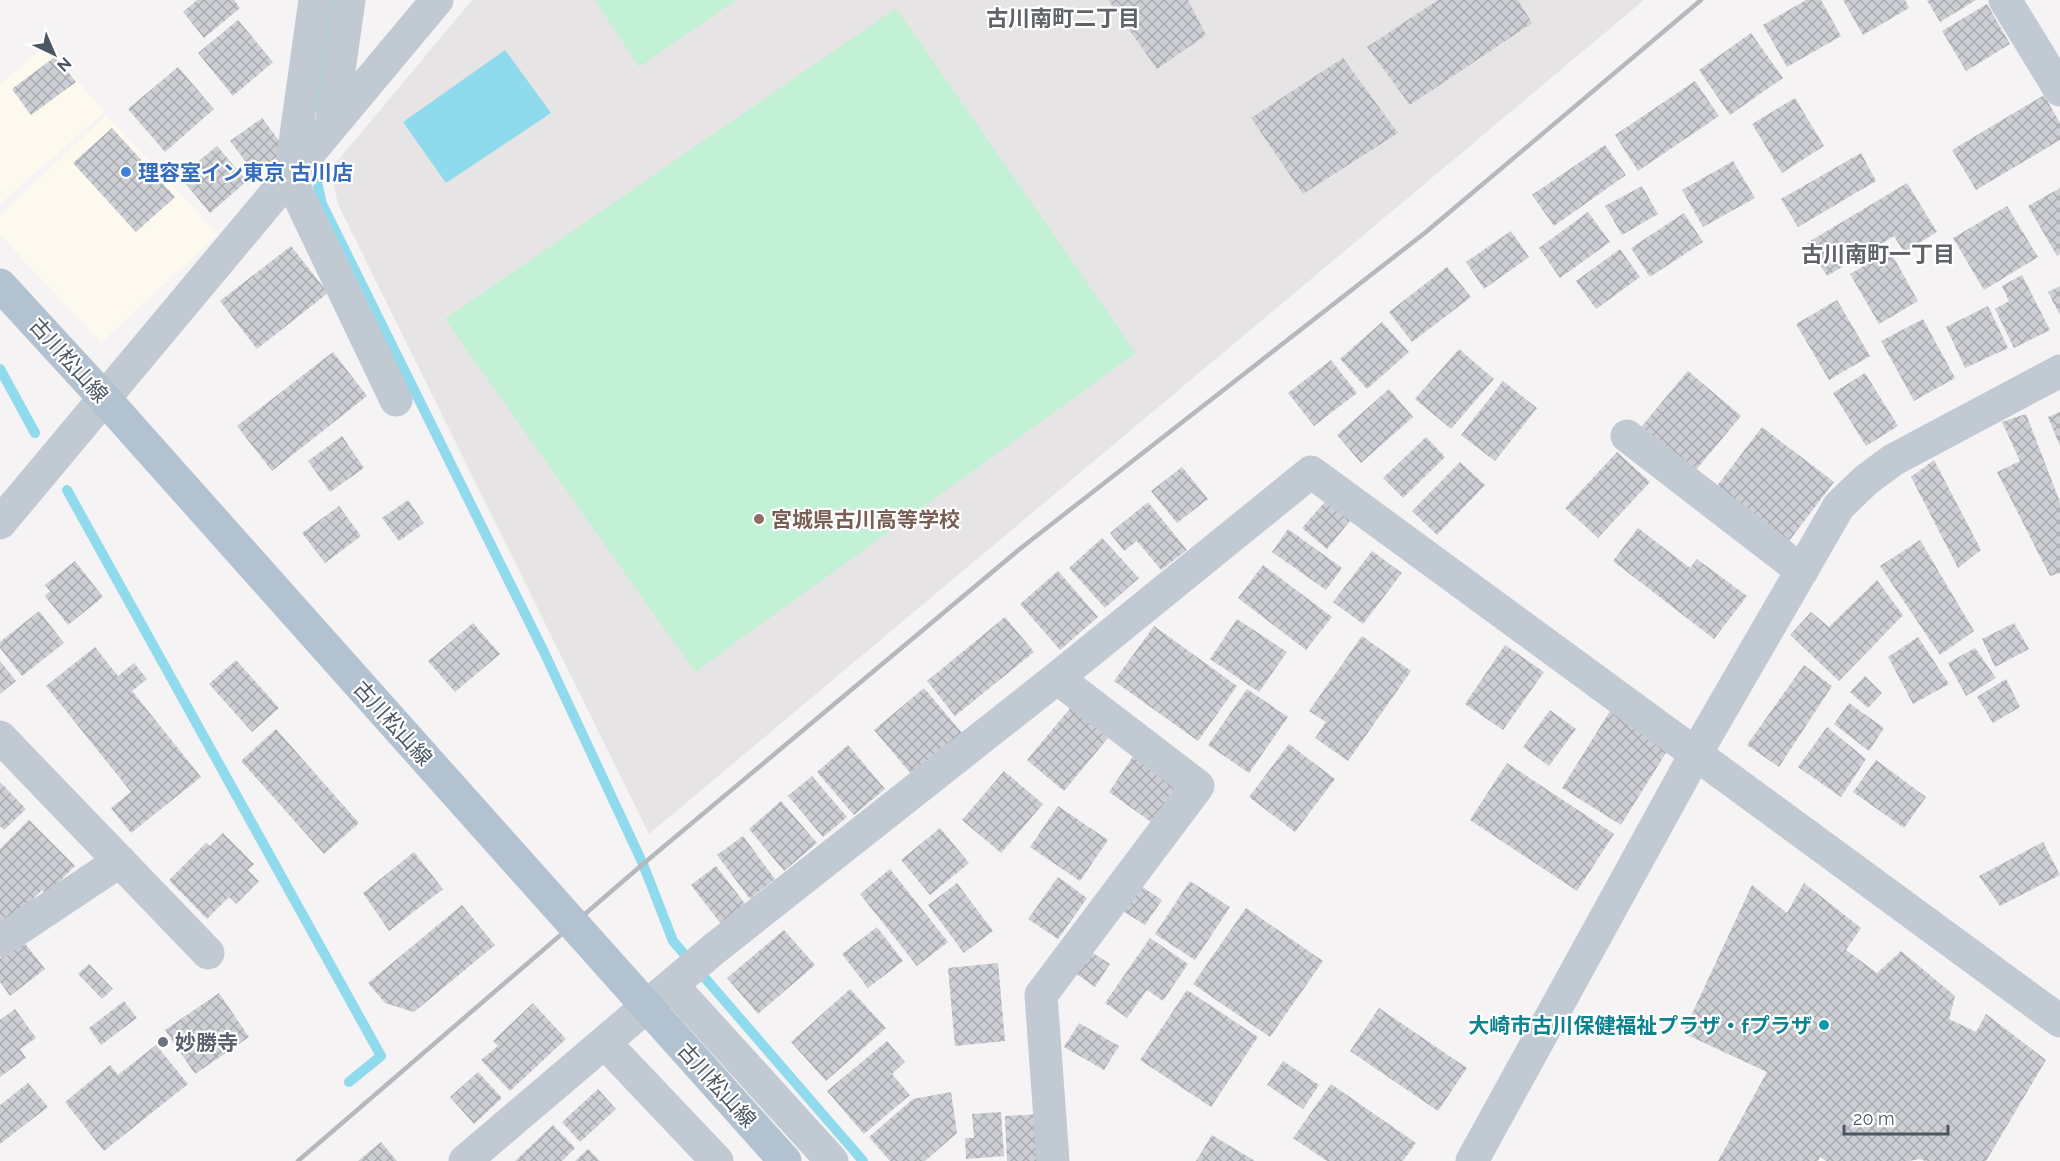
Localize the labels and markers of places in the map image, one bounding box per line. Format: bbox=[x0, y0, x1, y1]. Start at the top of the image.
place label: 理容室イン東京 古川店 bbox=[138, 160, 353, 185]
marker: 理容室イン東京 古川店 bbox=[119, 165, 133, 179]
place label: 宮城県古川高等学校 bbox=[771, 507, 960, 532]
marker: 宮城県古川高等学校 bbox=[752, 512, 766, 526]
place label: 大崎市古川保健福祉プラザ・fプラザ bbox=[1468, 1013, 1812, 1038]
marker: 大崎市古川保健福祉プラザ・fプラザ bbox=[1817, 1018, 1831, 1032]
place label: 妙勝寺 bbox=[175, 1030, 238, 1055]
marker: 妙勝寺 bbox=[156, 1035, 170, 1049]

